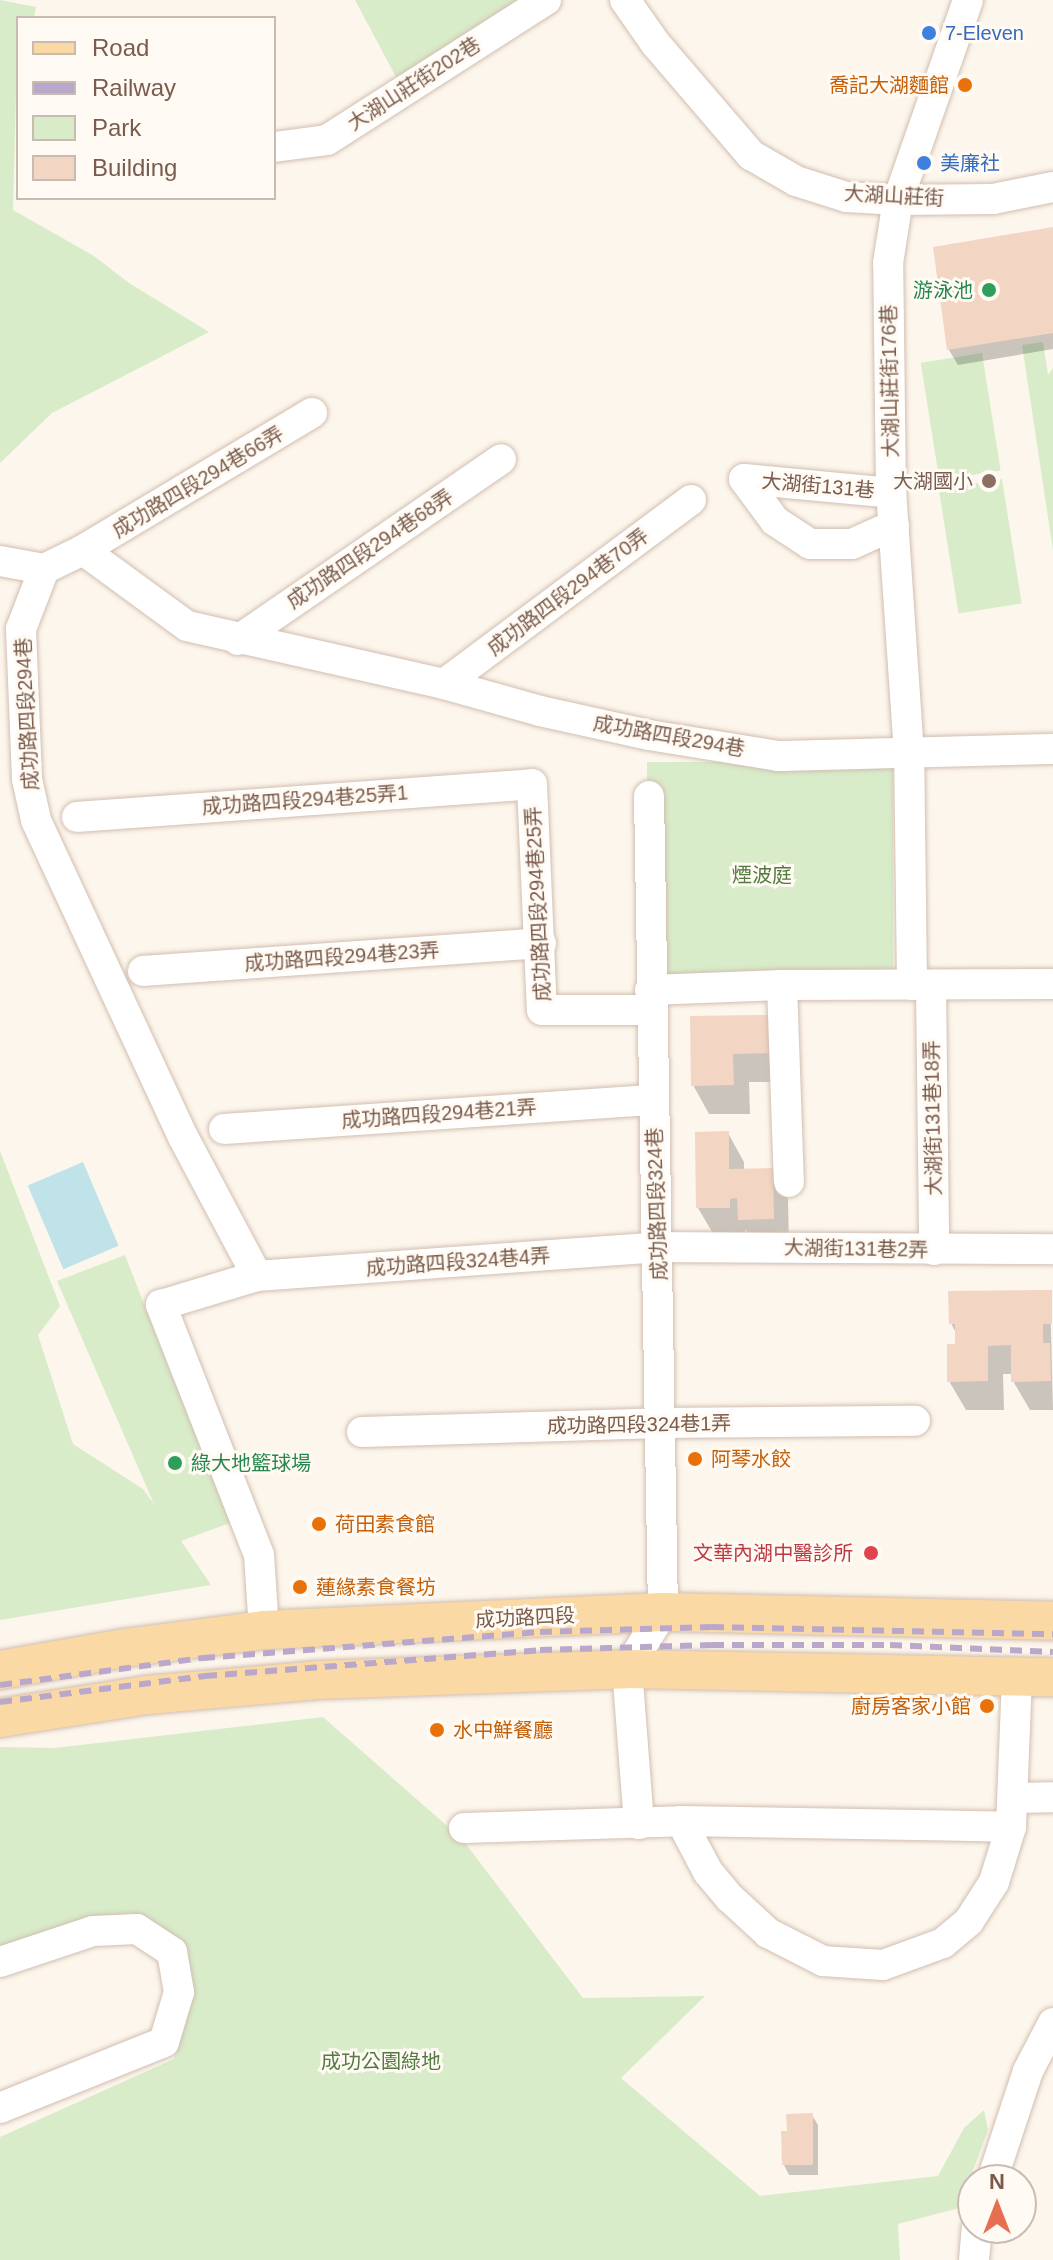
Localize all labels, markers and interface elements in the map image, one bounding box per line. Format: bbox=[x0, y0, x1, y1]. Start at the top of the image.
legend bbox=[16, 16, 276, 200]
place label: 7-Eleven bbox=[945, 21, 1024, 45]
marker: 7-Eleven bbox=[920, 24, 938, 42]
street label: 大湖山莊街202巷 bbox=[343, 32, 485, 136]
text: Road bbox=[92, 34, 149, 61]
place label: 喬記大湖麵館 bbox=[829, 73, 949, 97]
text: Railway bbox=[92, 74, 176, 101]
marker: 喬記大湖麵館 bbox=[956, 76, 974, 94]
text: Park bbox=[92, 114, 141, 141]
place label: 美廉社 bbox=[940, 151, 1000, 175]
text: Building bbox=[92, 154, 177, 181]
marker: 美廉社 bbox=[915, 154, 933, 172]
street label: 大湖山莊街 bbox=[843, 181, 945, 211]
place label: 游泳池 bbox=[913, 278, 973, 302]
marker: 游泳池 bbox=[980, 281, 998, 299]
street label: 大湖山莊街176巷 bbox=[877, 304, 903, 458]
street label: 成功路四段294巷66弄 bbox=[108, 421, 288, 543]
street label: 大湖街131巷 bbox=[760, 469, 876, 503]
place label: 大湖國小 bbox=[893, 469, 973, 493]
marker: 大湖國小 bbox=[980, 472, 998, 490]
street label: 成功路四段294巷68弄 bbox=[282, 484, 458, 614]
street label: 成功路四段294巷70弄 bbox=[483, 524, 653, 660]
street label: 成功路四段294巷 bbox=[11, 637, 43, 791]
street label: 成功路四段294巷 bbox=[591, 711, 747, 761]
street label: 成功路四段294巷25弄1 bbox=[201, 781, 409, 819]
street label: 成功路四段294巷25弄 bbox=[521, 806, 555, 1002]
park label: 煙波庭 bbox=[732, 863, 792, 887]
street label: 成功路四段294巷23弄 bbox=[244, 938, 440, 976]
street label: 大湖街131巷18弄 bbox=[920, 1040, 946, 1196]
street label: 成功路四段294巷21弄 bbox=[341, 1095, 537, 1133]
street label: 成功路四段324巷 bbox=[642, 1127, 672, 1281]
street label: 大湖街131巷2弄 bbox=[784, 1236, 928, 1262]
street label: 成功路四段324巷4弄 bbox=[365, 1244, 551, 1280]
street label: 成功路四段324巷1弄 bbox=[547, 1411, 731, 1439]
place label: 阿琴水餃 bbox=[711, 1447, 791, 1471]
marker: 阿琴水餃 bbox=[686, 1450, 704, 1468]
place label: 綠大地籃球場 bbox=[191, 1451, 311, 1475]
marker: 綠大地籃球場 bbox=[166, 1454, 184, 1472]
place label: 荷田素食館 bbox=[335, 1512, 435, 1536]
marker: 荷田素食館 bbox=[310, 1515, 328, 1533]
place label: 文華內湖中醫診所 bbox=[693, 1541, 853, 1565]
marker: 文華內湖中醫診所 bbox=[860, 1542, 882, 1564]
place label: 蓮緣素食餐坊 bbox=[316, 1575, 436, 1599]
marker: 蓮緣素食餐坊 bbox=[291, 1578, 309, 1596]
street label: 成功路四段 bbox=[474, 1603, 576, 1633]
place label: 廚房客家小館 bbox=[851, 1694, 971, 1718]
marker: 廚房客家小館 bbox=[978, 1697, 996, 1715]
place label: 水中鮮餐廳 bbox=[453, 1718, 553, 1742]
marker: 水中鮮餐廳 bbox=[428, 1721, 446, 1739]
park label: 成功公園綠地 bbox=[321, 2049, 441, 2073]
north arrow bbox=[957, 2164, 1037, 2244]
text: N bbox=[989, 2169, 1005, 2194]

